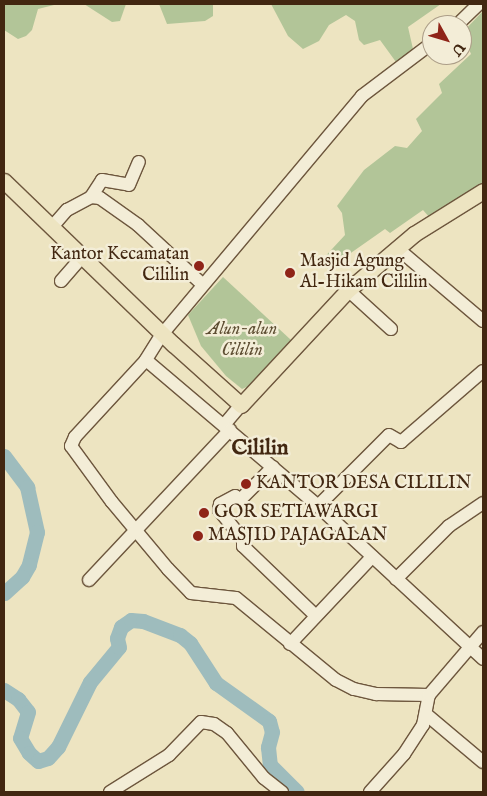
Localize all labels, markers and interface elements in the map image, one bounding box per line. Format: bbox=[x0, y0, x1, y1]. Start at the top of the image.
north arrow bbox=[422, 15, 472, 65]
text: U bbox=[447, 39, 469, 59]
place label: Kantor Kecamatan Cililin bbox=[50, 245, 189, 288]
place label: Masjid Agung Al-Hikam Cililin bbox=[300, 252, 428, 294]
marker: Kantor Kecamatan Cililin bbox=[193, 260, 205, 272]
marker: Masjid Agung Al-Hikam Cililin bbox=[284, 267, 296, 279]
park label: Alun-alun Cililin bbox=[207, 320, 277, 362]
district label: Cililin bbox=[231, 436, 289, 462]
place label: KANTOR DESA CILILIN bbox=[256, 473, 471, 495]
marker: KANTOR DESA CILILIN bbox=[240, 478, 252, 490]
place label: GOR SETIAWARGI bbox=[214, 502, 378, 524]
marker: GOR SETIAWARGI bbox=[198, 507, 210, 519]
place label: MASJID PAJAGALAN bbox=[208, 525, 387, 547]
marker: MASJID PAJAGALAN bbox=[192, 530, 204, 542]

